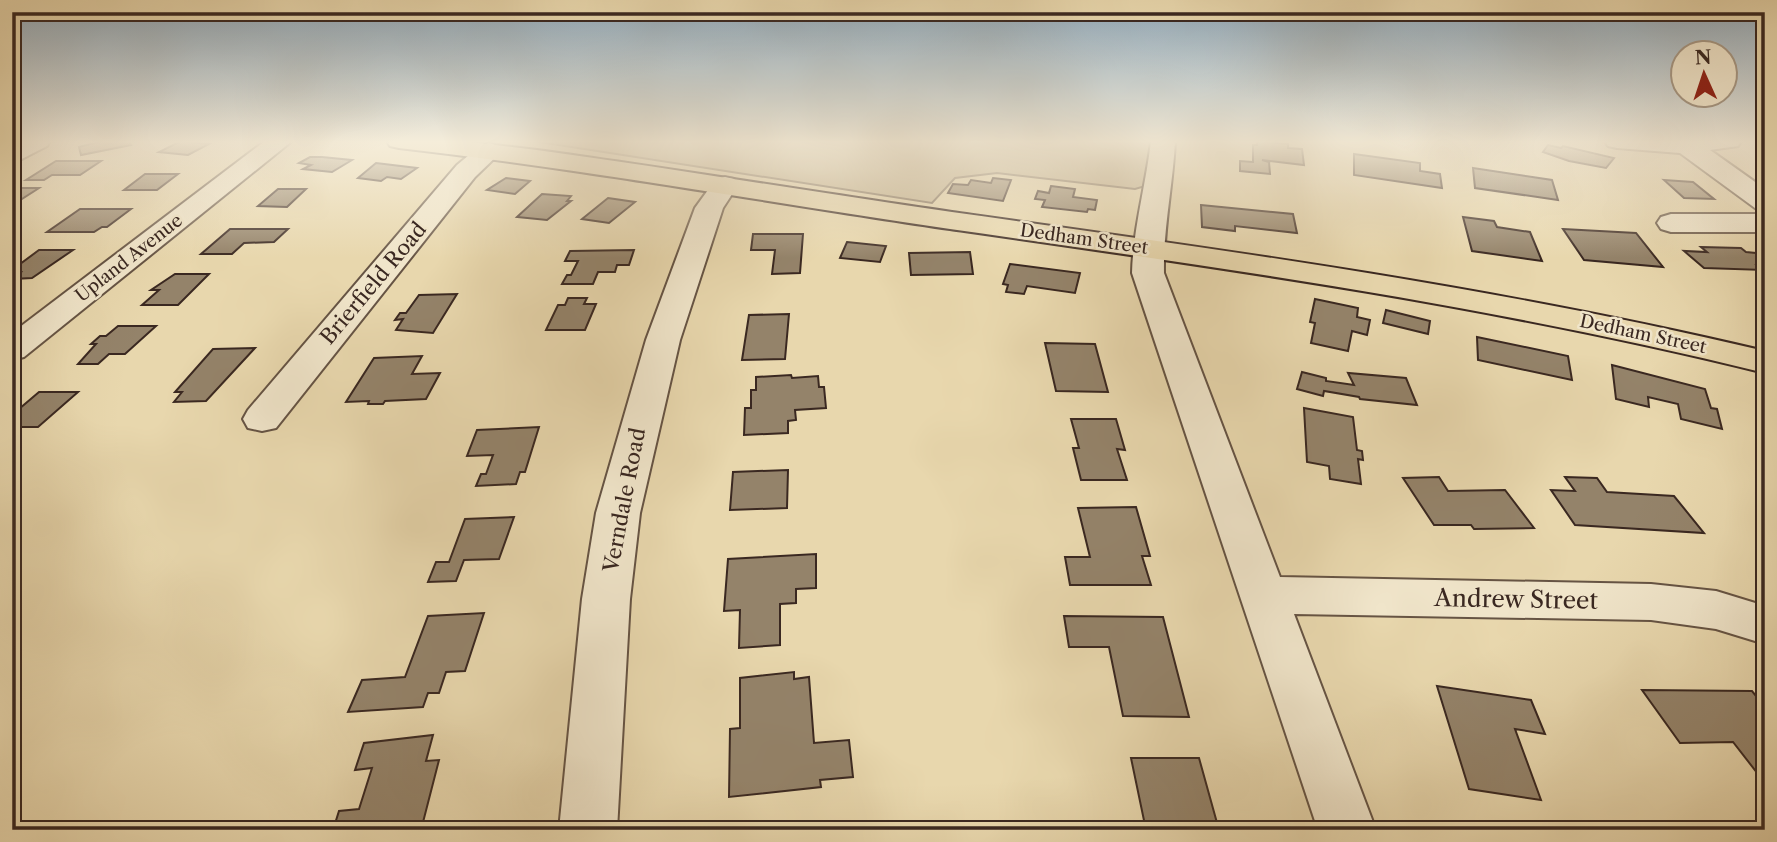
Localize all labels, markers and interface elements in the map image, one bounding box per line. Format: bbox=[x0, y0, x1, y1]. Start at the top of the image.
north arrow bbox=[1668, 38, 1738, 108]
text: N bbox=[1694, 46, 1712, 69]
street label: Upland Avenue bbox=[71, 209, 187, 307]
street label: Brierfield Road bbox=[315, 217, 432, 349]
street label: Dedham Street bbox=[1019, 219, 1150, 259]
street label: Dedham Street bbox=[1578, 310, 1709, 358]
street label: Verndale Road bbox=[598, 426, 650, 575]
street label: Andrew Street bbox=[1433, 583, 1599, 615]

